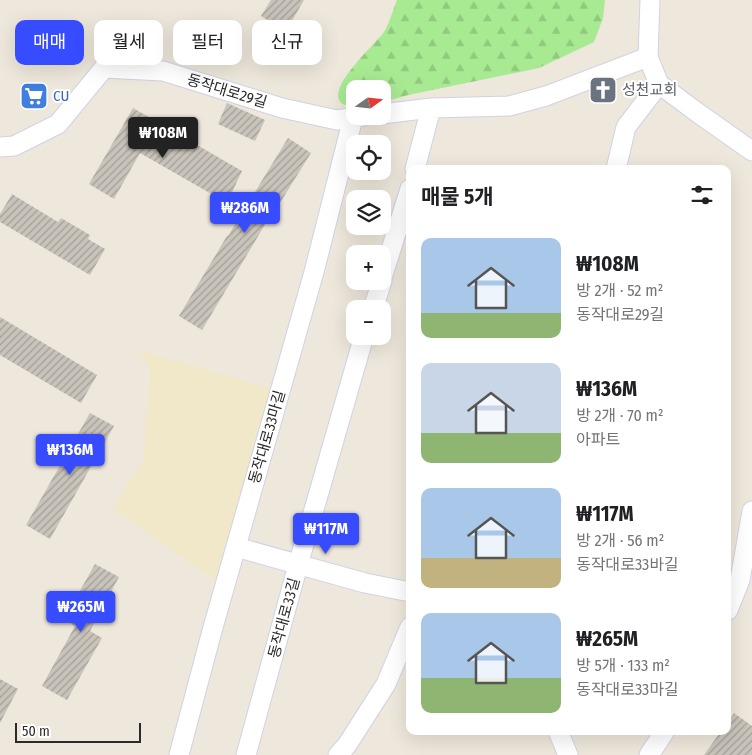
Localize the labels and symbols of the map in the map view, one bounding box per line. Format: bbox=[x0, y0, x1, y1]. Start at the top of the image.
street label: 동작대로29길 bbox=[185, 70, 269, 112]
church icon: 성천교회 bbox=[588, 75, 618, 105]
north arrow bbox=[346, 80, 391, 125]
supermarket icon: CU bbox=[19, 81, 49, 111]
place label: 성천교회 bbox=[622, 81, 677, 99]
place label: CU bbox=[53, 87, 69, 105]
pin: ₩108M bbox=[128, 116, 198, 159]
pin: ₩286M bbox=[210, 192, 280, 234]
street label: 동작대로33마길 bbox=[245, 388, 289, 486]
pin: ₩136M bbox=[35, 434, 105, 476]
pin: ₩117M bbox=[291, 512, 361, 555]
street label: 동작대로33길 bbox=[265, 576, 303, 660]
pin: ₩265M bbox=[46, 590, 116, 633]
scale bar bbox=[15, 720, 141, 743]

